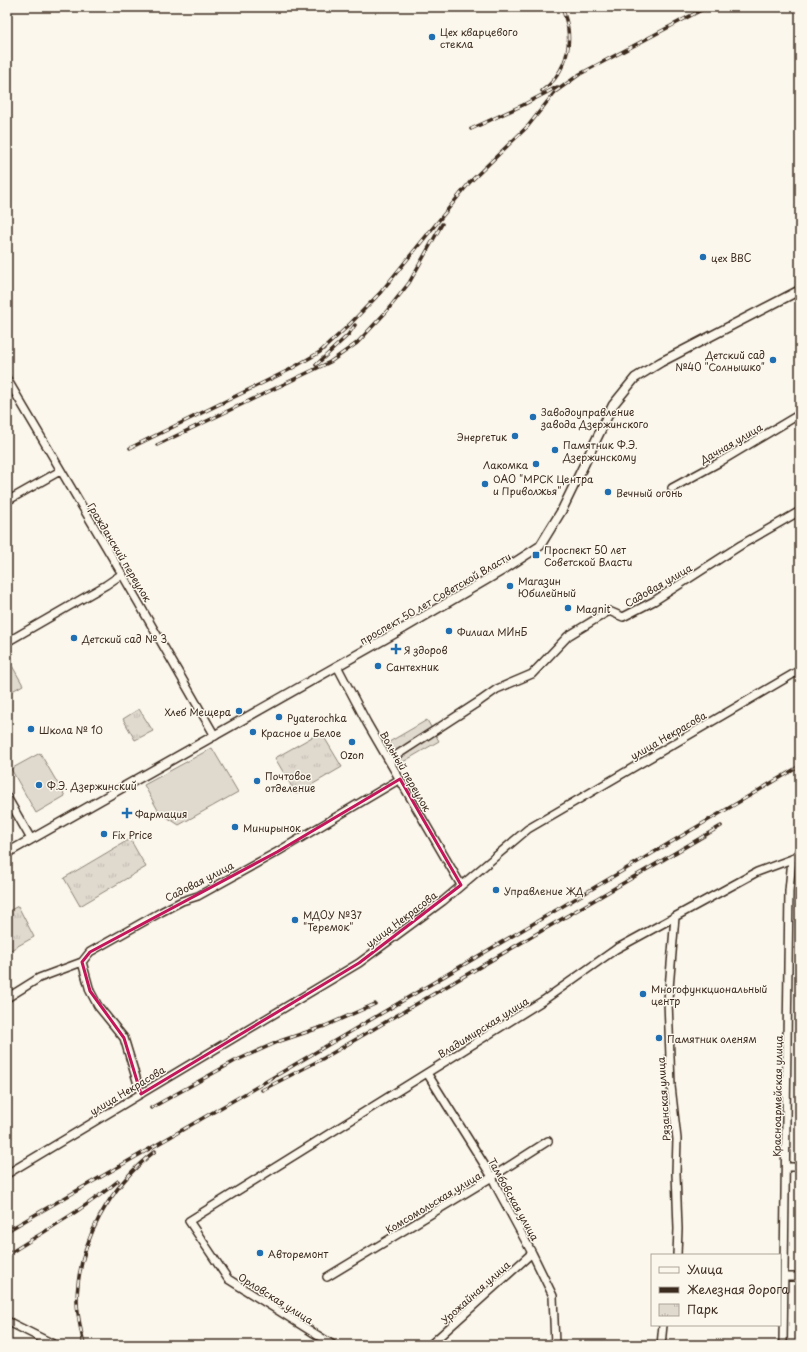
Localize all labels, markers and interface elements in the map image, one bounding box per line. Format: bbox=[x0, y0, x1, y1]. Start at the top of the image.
place label: Цех кварцевого стекла bbox=[440, 24, 518, 51]
marker: Цех кварцевого стекла bbox=[427, 32, 437, 42]
place label: цех ВВС bbox=[711, 250, 752, 265]
marker: цех ВВС bbox=[698, 252, 708, 262]
place label: Детский сад №40 "Солнышко" bbox=[675, 347, 765, 374]
marker: Детский сад №40 "Солнышко" bbox=[768, 355, 778, 365]
place label: Заводоуправление завода Дзержинского bbox=[540, 404, 649, 431]
marker: Заводоуправление завода Дзержинского bbox=[528, 412, 538, 422]
street label: Дачная улица bbox=[696, 419, 766, 467]
place label: Энергетик bbox=[457, 429, 507, 444]
marker: Энергетик bbox=[510, 431, 520, 441]
place label: Памятник Ф.Э. Дзержинскому bbox=[562, 437, 638, 465]
marker: Памятник Ф.Э. Дзержинскому bbox=[550, 445, 560, 455]
place label: Лакомка bbox=[483, 457, 529, 472]
marker: Лакомка bbox=[531, 459, 541, 469]
place label: ОАО "МРСК Центра и Приволжья" bbox=[493, 471, 594, 498]
marker: ОАО "МРСК Центра и Приволжья" bbox=[480, 479, 490, 489]
place label: Вечный огонь bbox=[616, 485, 682, 500]
marker: Вечный огонь bbox=[603, 487, 613, 497]
street label: Гражданский переулок bbox=[84, 500, 156, 605]
place label: Проспект 50 лет Советской Власти bbox=[544, 542, 632, 569]
street label: проспект 50 лет Советской Власти bbox=[357, 548, 513, 648]
marker: Проспект 50 лет Советской Власти bbox=[531, 550, 541, 560]
street label: Садовая улица bbox=[622, 559, 695, 610]
place label: Магазин Юбилейный bbox=[518, 573, 576, 600]
marker: Магазин Юбилейный bbox=[505, 581, 515, 591]
place label: Magnit bbox=[576, 601, 611, 616]
marker: Magnit bbox=[563, 603, 573, 613]
place label: Филиал МИнБ bbox=[457, 624, 528, 639]
marker: Филиал МИнБ bbox=[444, 626, 454, 636]
place label: Детский сад № 3 bbox=[81, 631, 167, 646]
marker: Детский сад № 3 bbox=[69, 633, 79, 643]
place label: Я здоров bbox=[404, 642, 448, 657]
marker: Я здоров bbox=[391, 644, 401, 654]
place label: Сантехник bbox=[386, 659, 439, 674]
marker: Сантехник bbox=[373, 661, 383, 671]
place label: Хлеб Мещера bbox=[164, 704, 232, 719]
marker: Хлеб Мещера bbox=[234, 706, 244, 716]
street label: улица Некрасова bbox=[627, 707, 709, 763]
place label: Pyaterochka bbox=[287, 710, 347, 725]
marker: Pyaterochka bbox=[274, 712, 284, 722]
place label: Школа № 10 bbox=[39, 722, 103, 737]
marker: Школа № 10 bbox=[26, 724, 36, 734]
place label: Красное и Белое bbox=[261, 725, 342, 740]
marker: Красное и Белое bbox=[248, 727, 258, 737]
street label: Вольный переулок bbox=[376, 728, 435, 814]
marker: Ozon bbox=[347, 737, 357, 747]
place label: Ozon bbox=[340, 747, 364, 762]
place label: Почтовое отделение bbox=[265, 768, 315, 795]
marker: Почтовое отделение bbox=[252, 776, 262, 786]
place label: Ф.Э. Дзержинский bbox=[47, 778, 137, 793]
marker: Ф.Э. Дзержинский bbox=[34, 780, 44, 790]
place label: Фармация bbox=[135, 806, 187, 821]
marker: Фармация bbox=[122, 808, 132, 818]
place label: Минирынок bbox=[243, 820, 301, 835]
marker: Минирынок bbox=[230, 822, 240, 832]
place label: Fix Price bbox=[112, 827, 152, 842]
marker: Fix Price bbox=[99, 829, 109, 839]
street label: Садовая улица bbox=[162, 857, 237, 905]
place label: Управление ЖД bbox=[504, 883, 584, 898]
marker: Управление ЖД bbox=[491, 885, 501, 895]
street label: улица Некрасова bbox=[362, 887, 440, 951]
place label: МДОУ №37 "Теремок" bbox=[303, 907, 363, 934]
marker: МДОУ №37 "Теремок" bbox=[290, 915, 300, 925]
place label: Многофункциональный центр bbox=[651, 981, 768, 1008]
marker: Многофункциональный центр bbox=[638, 989, 648, 999]
street label: Владимирская улица bbox=[435, 993, 532, 1061]
place label: Памятник оленям bbox=[667, 1031, 757, 1046]
marker: Памятник оленям bbox=[654, 1033, 664, 1043]
street label: Красноармейская улица bbox=[768, 1035, 786, 1157]
street label: Рязанская улица bbox=[653, 1056, 673, 1142]
street label: улица Некрасова bbox=[87, 1061, 168, 1118]
street label: Тамбовская улица bbox=[485, 1155, 543, 1244]
street label: Комсомольская улица bbox=[382, 1167, 484, 1236]
place label: Авторемонт bbox=[268, 1246, 328, 1261]
marker: Авторемонт bbox=[255, 1248, 265, 1258]
legend bbox=[651, 1254, 781, 1326]
street label: Урожайная улица bbox=[437, 1256, 513, 1327]
text: Улица bbox=[687, 1260, 723, 1278]
street label: Орловская улица bbox=[236, 1269, 317, 1327]
text: Железная дорога bbox=[687, 1280, 790, 1298]
text: Парк bbox=[687, 1300, 719, 1318]

